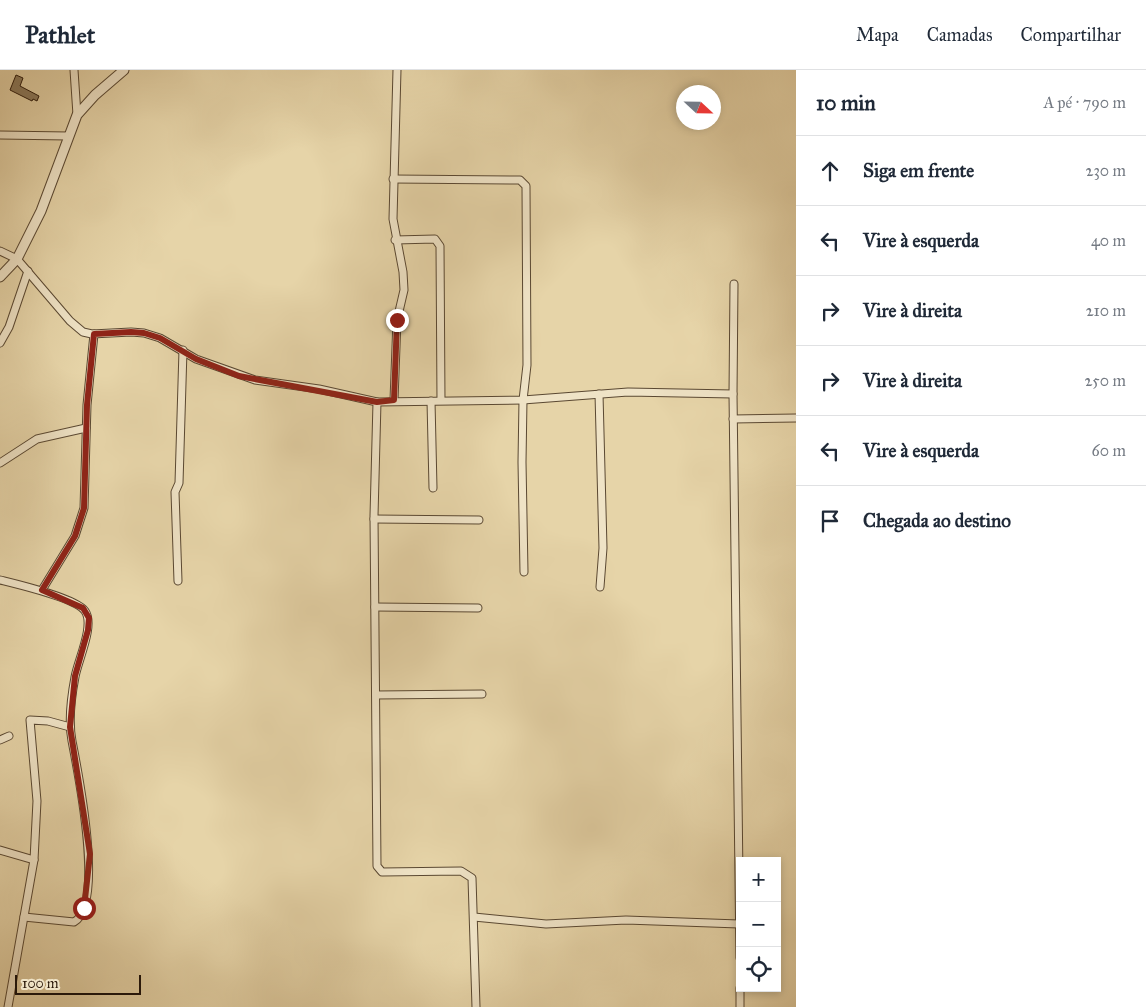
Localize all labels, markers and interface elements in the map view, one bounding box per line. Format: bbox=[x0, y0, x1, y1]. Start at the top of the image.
text: Pathlet bbox=[25, 20, 95, 50]
text: Mapa bbox=[856, 24, 899, 46]
text: Camadas bbox=[927, 24, 993, 46]
text: Compartilhar bbox=[1021, 24, 1121, 46]
north arrow bbox=[676, 85, 721, 130]
text: 10 min bbox=[816, 90, 876, 116]
text: A pé · 790 m bbox=[1043, 93, 1126, 112]
icon: ahead bbox=[816, 157, 844, 185]
text: Siga em frente bbox=[863, 159, 974, 182]
text: 230 m bbox=[1086, 161, 1126, 180]
icon: left bbox=[816, 227, 844, 255]
text: Vire à esquerda bbox=[863, 229, 979, 252]
text: 40 m bbox=[1091, 231, 1126, 250]
icon: right bbox=[816, 297, 844, 325]
text: Vire à direita bbox=[863, 299, 962, 322]
text: 210 m bbox=[1086, 301, 1126, 320]
route end bbox=[386, 309, 409, 332]
icon: right bbox=[816, 367, 844, 395]
text: Vire à direita bbox=[863, 369, 962, 392]
text: 250 m bbox=[1085, 371, 1126, 390]
icon: left bbox=[816, 437, 844, 465]
text: Vire à esquerda bbox=[863, 439, 979, 462]
text: 60 m bbox=[1092, 441, 1126, 460]
icon: arrive bbox=[816, 507, 844, 535]
text: Chegada ao destino bbox=[863, 509, 1011, 532]
map controls bbox=[736, 857, 781, 992]
button: + bbox=[736, 857, 781, 902]
route start bbox=[73, 897, 96, 920]
button: − bbox=[736, 902, 781, 947]
button: locate bbox=[736, 947, 781, 992]
scale bar bbox=[15, 972, 141, 995]
text: 100 m bbox=[22, 975, 59, 992]

